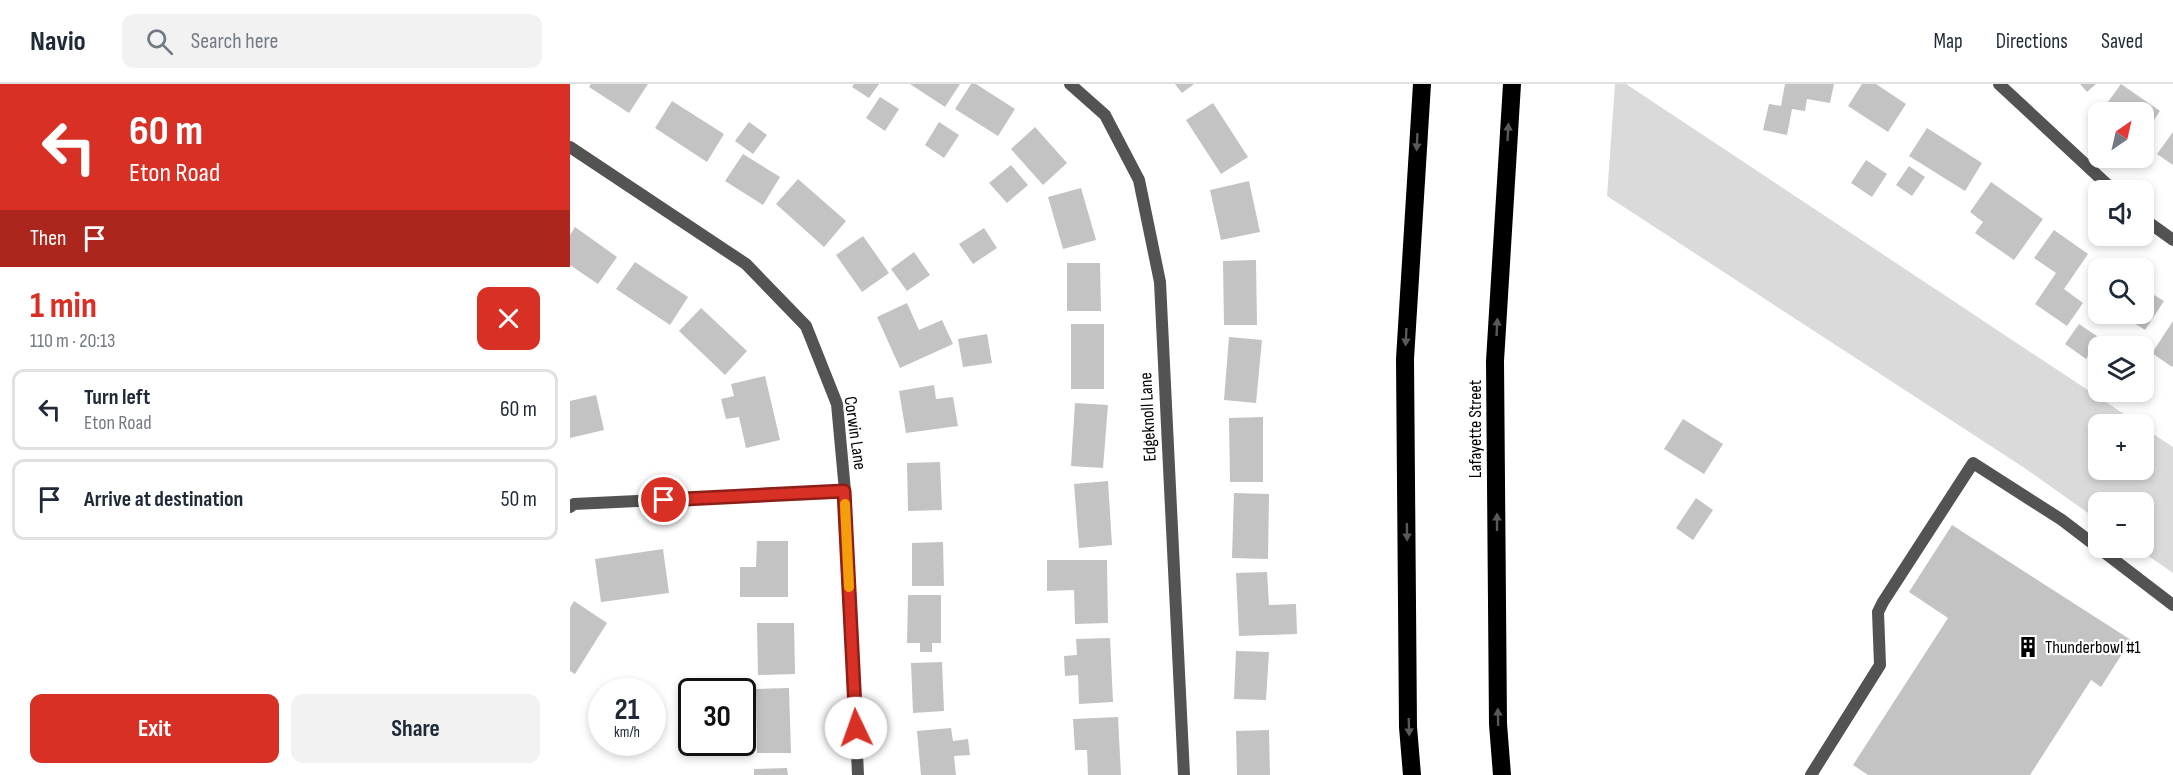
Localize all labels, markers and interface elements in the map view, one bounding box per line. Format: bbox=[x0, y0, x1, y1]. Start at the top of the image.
search box bbox=[122, 14, 542, 68]
text: Navio bbox=[30, 25, 86, 58]
icon: search bbox=[143, 25, 176, 58]
text: Search here bbox=[191, 28, 278, 55]
text: Map bbox=[1933, 29, 1963, 54]
text: Directions bbox=[1996, 29, 2068, 54]
text: Saved bbox=[2101, 29, 2143, 54]
north arrow bbox=[2088, 102, 2154, 168]
map controls bbox=[2088, 102, 2154, 558]
text: 60 m bbox=[129, 106, 203, 157]
icon: left bbox=[30, 108, 108, 186]
one-way arrow bbox=[1503, 122, 1512, 141]
one-way arrow bbox=[1412, 133, 1421, 152]
text: Eton Road bbox=[129, 157, 220, 189]
button: sound bbox=[2088, 180, 2154, 246]
icon: arrive bbox=[78, 222, 111, 255]
text: Then bbox=[30, 225, 66, 252]
button: search bbox=[2088, 258, 2154, 324]
text: 1 min bbox=[30, 285, 97, 328]
button: close bbox=[477, 287, 540, 350]
one-way arrow bbox=[1493, 317, 1502, 336]
one-way arrow bbox=[1402, 328, 1411, 347]
text: 110 m · 20:13 bbox=[30, 329, 115, 353]
button: layers bbox=[2088, 336, 2154, 402]
street label: Edgeknoll Lane bbox=[1135, 372, 1161, 462]
street label: Lafayette Street bbox=[1465, 379, 1486, 478]
text: Turn left bbox=[84, 384, 150, 411]
icon: left bbox=[33, 393, 66, 426]
street label: Corwin Lane bbox=[839, 395, 871, 471]
text: 60 m bbox=[500, 396, 537, 423]
text: Eton Road bbox=[84, 411, 152, 435]
button: + bbox=[2088, 414, 2154, 480]
pin bbox=[638, 474, 689, 525]
icon: arrive bbox=[33, 483, 66, 516]
icon: arrive bbox=[647, 483, 680, 516]
text: Arrive at destination bbox=[84, 486, 243, 513]
text: 50 m bbox=[501, 486, 537, 513]
button: − bbox=[2088, 492, 2154, 558]
one-way arrow bbox=[1492, 512, 1502, 531]
one-way arrow bbox=[1402, 522, 1412, 541]
building icon: Thunderbowl #1 bbox=[2016, 635, 2040, 659]
place label: Thunderbowl #1 bbox=[2045, 637, 2141, 658]
speed limit sign: 30 bbox=[678, 678, 756, 756]
text: 21 bbox=[615, 692, 639, 728]
button: Exit bbox=[30, 694, 279, 763]
button: Share bbox=[291, 694, 540, 763]
position arrow bbox=[824, 696, 888, 760]
one-way arrow bbox=[1494, 707, 1503, 726]
one-way arrow bbox=[1404, 717, 1413, 736]
text: km/h bbox=[614, 723, 640, 742]

